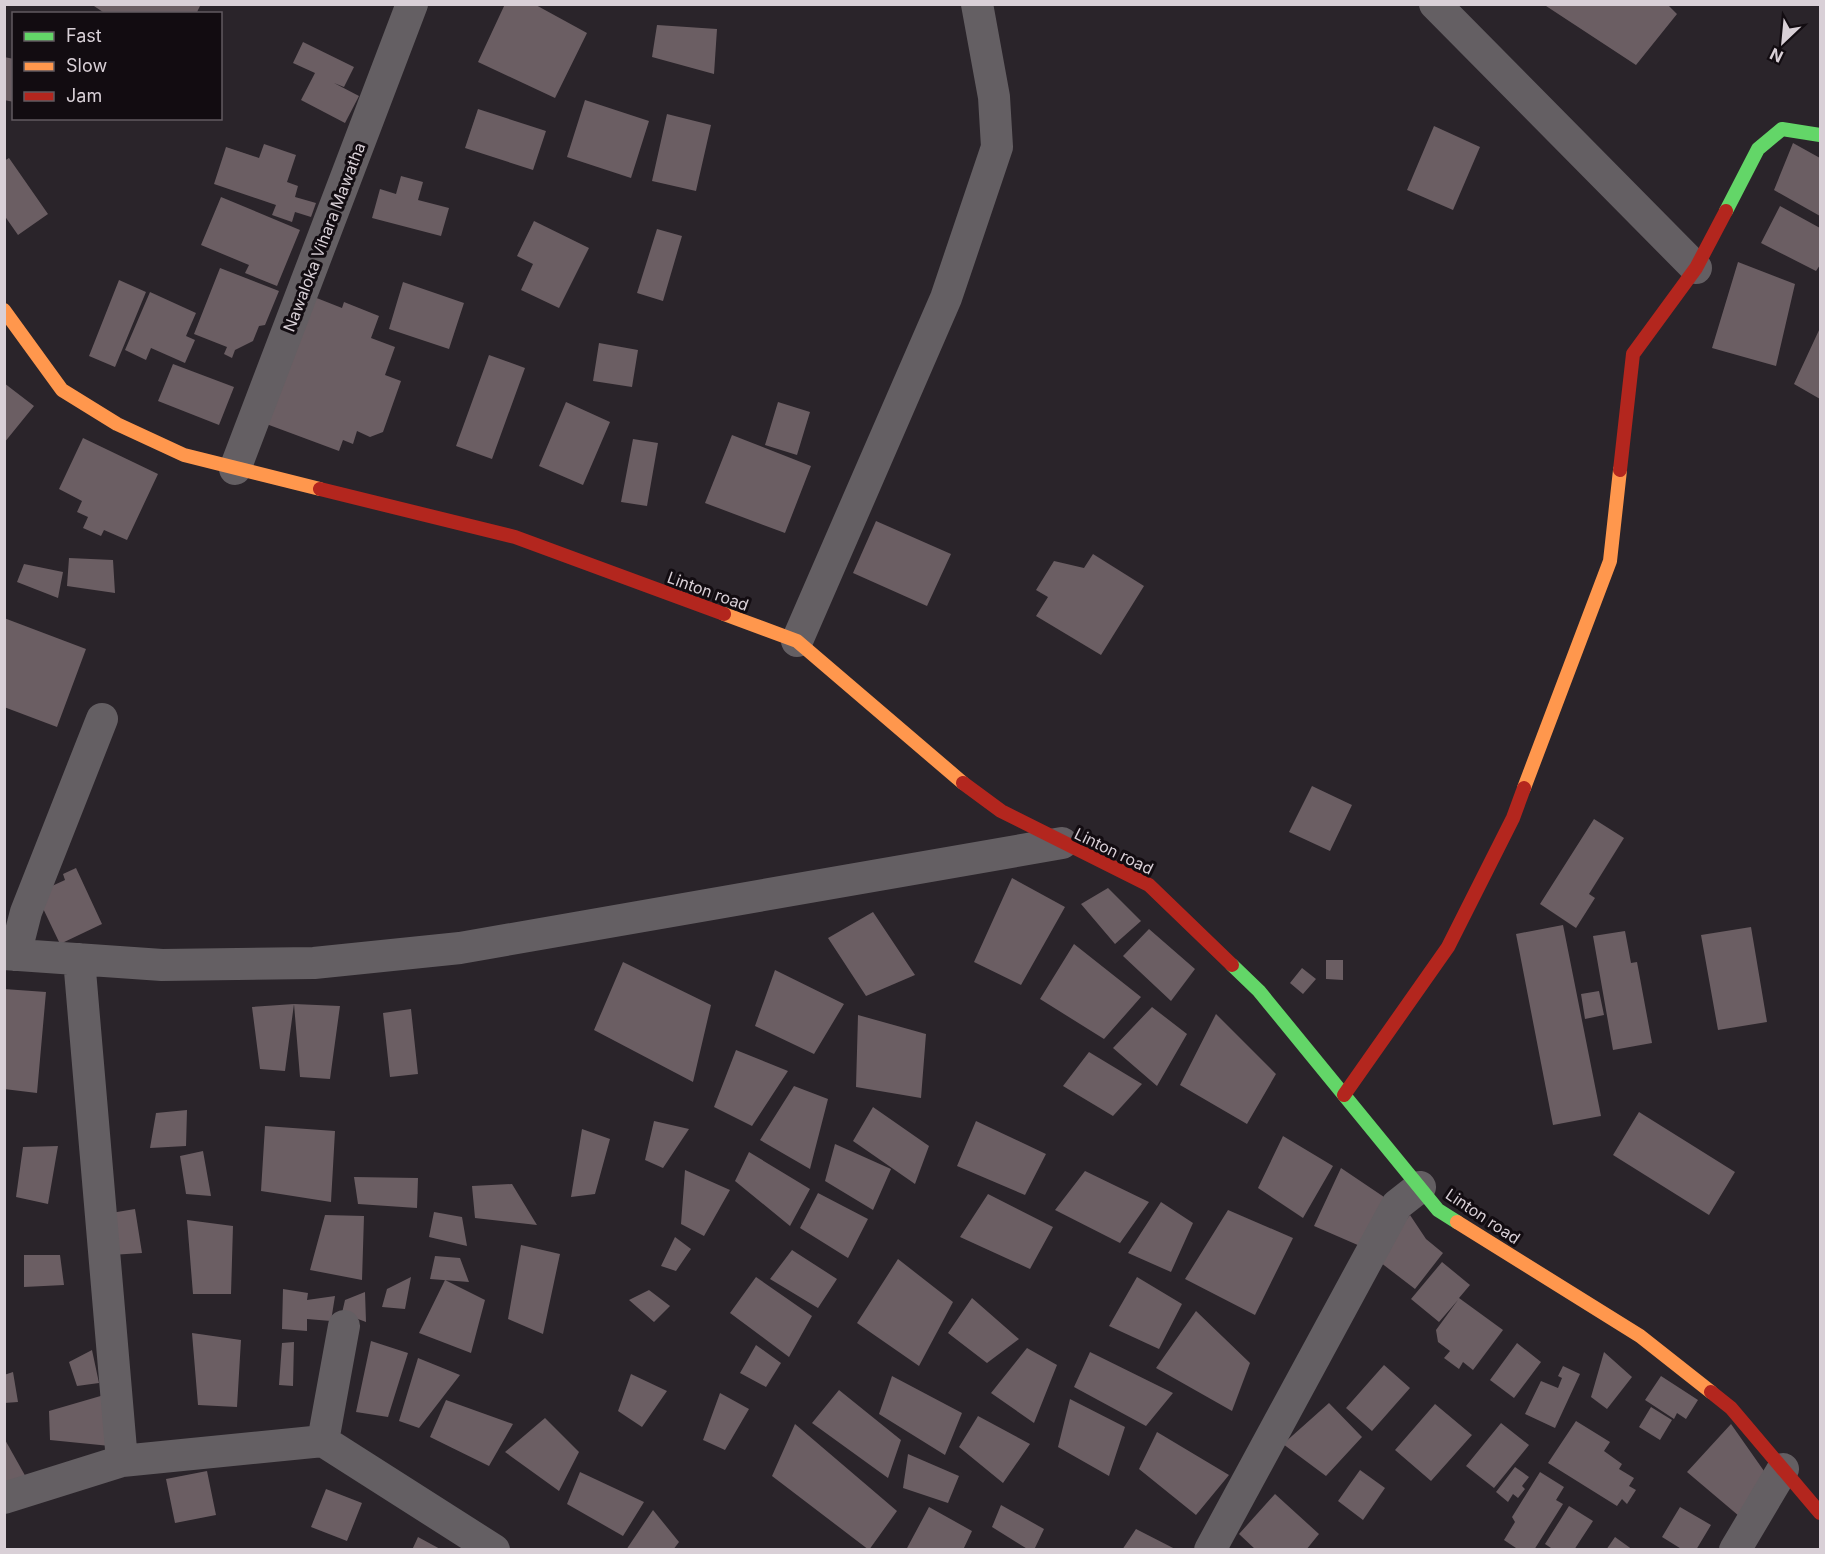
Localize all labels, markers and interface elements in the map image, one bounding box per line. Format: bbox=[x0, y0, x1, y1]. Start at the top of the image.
legend bbox=[12, 12, 222, 120]
north arrow bbox=[1753, 12, 1813, 72]
text: Fast bbox=[66, 25, 102, 46]
text: N bbox=[1767, 44, 1786, 67]
text: Slow bbox=[66, 55, 107, 76]
text: Jam bbox=[66, 85, 102, 106]
street label: Nawaloka Vihara Mawatha bbox=[279, 140, 369, 334]
street label: Linton road bbox=[665, 567, 751, 615]
street label: Linton road bbox=[1071, 823, 1157, 879]
street label: Linton road bbox=[1442, 1184, 1524, 1248]

